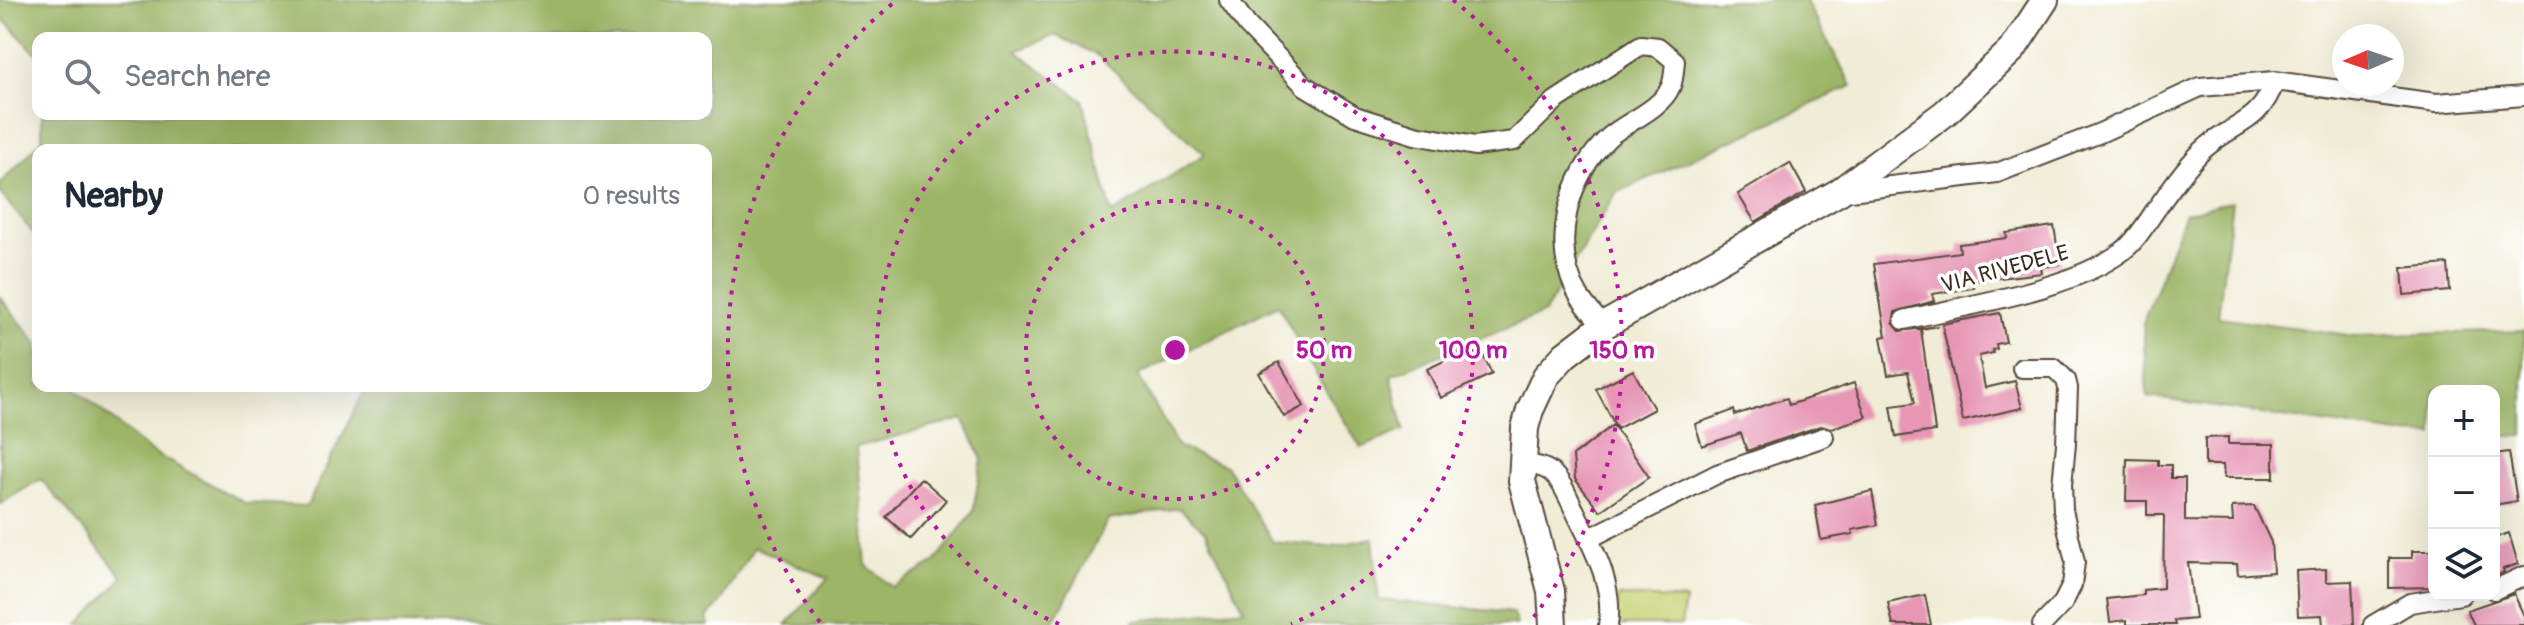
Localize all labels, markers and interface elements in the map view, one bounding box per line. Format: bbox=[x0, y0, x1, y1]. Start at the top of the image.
north arrow bbox=[2332, 24, 2404, 96]
search box bbox=[32, 32, 712, 120]
icon: search bbox=[60, 54, 104, 98]
text: Search here bbox=[124, 58, 271, 95]
text: Nearby bbox=[64, 175, 163, 218]
text: 0 results bbox=[583, 180, 680, 212]
street label: VIA RIVEDELE bbox=[1938, 239, 2072, 299]
centre of rings bbox=[1161, 336, 1189, 364]
text: 50 m bbox=[1296, 336, 1352, 365]
text: 100 m bbox=[1439, 336, 1507, 365]
text: 150 m bbox=[1589, 336, 1655, 365]
map controls bbox=[2428, 385, 2500, 601]
button: + bbox=[2428, 385, 2500, 457]
button: − bbox=[2428, 457, 2500, 529]
button: layers bbox=[2428, 529, 2500, 601]

